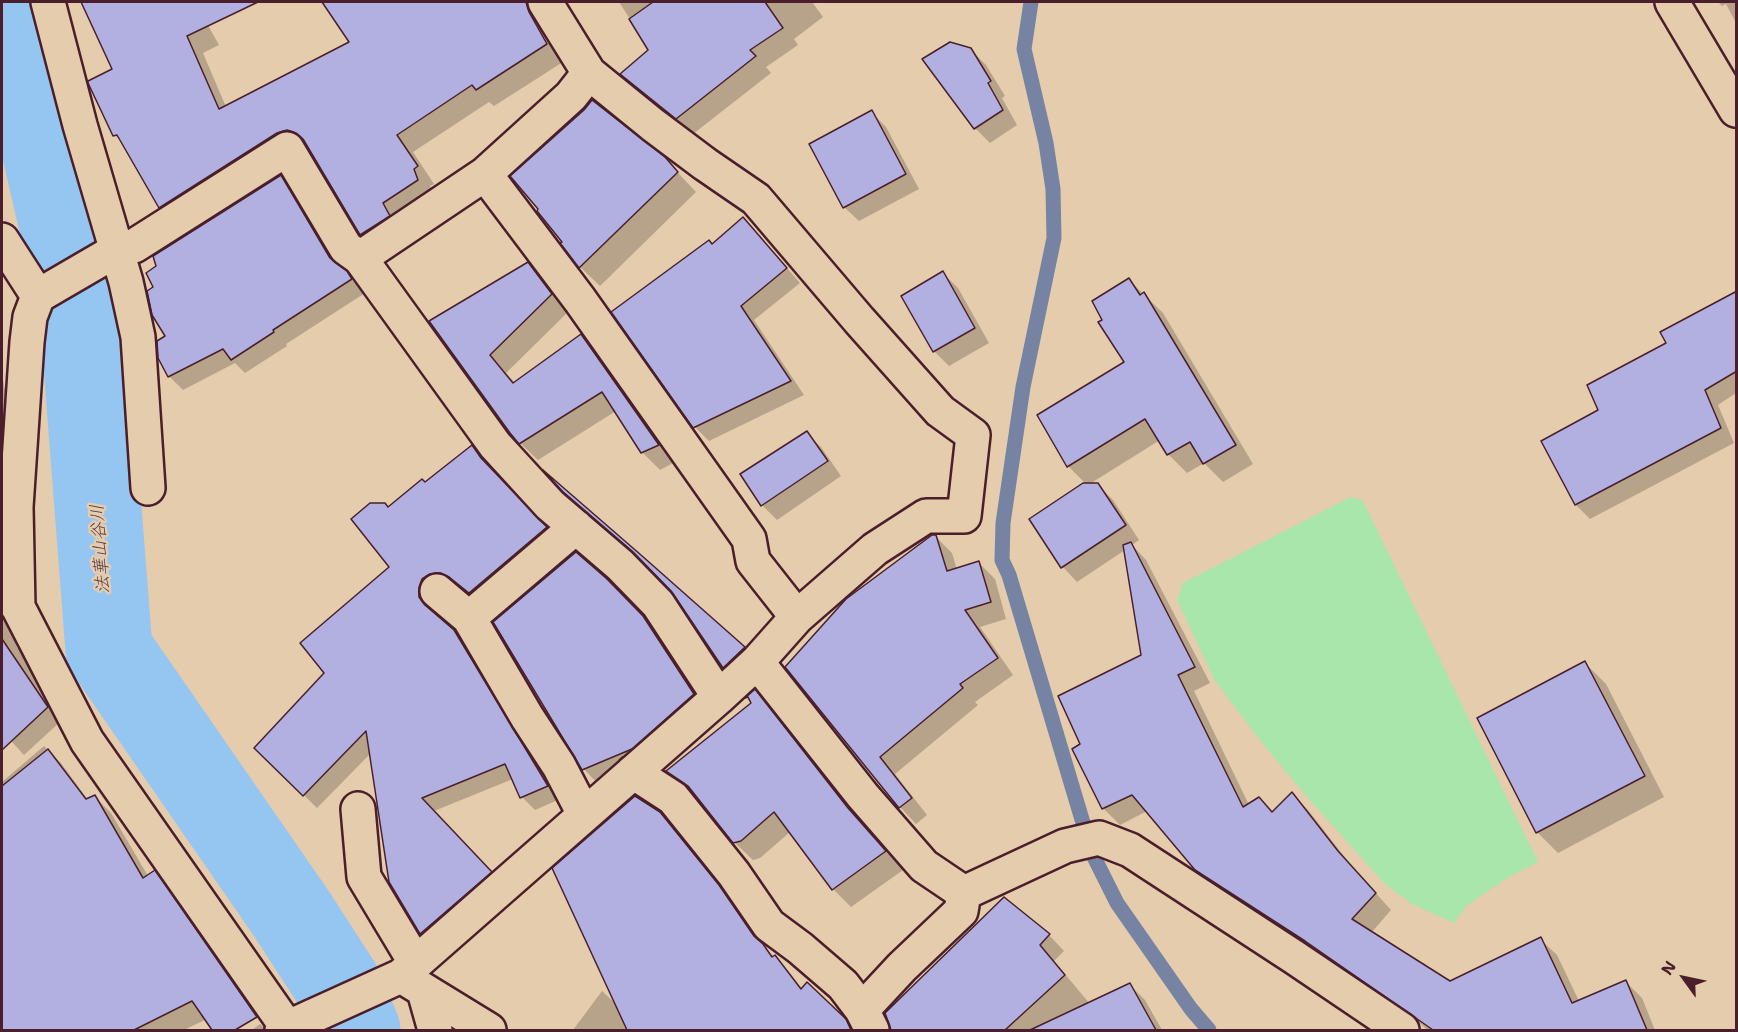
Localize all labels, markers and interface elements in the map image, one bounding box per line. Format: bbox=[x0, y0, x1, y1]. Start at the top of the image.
water label: 法華山谷川 bbox=[87, 503, 115, 595]
north arrow bbox=[1654, 948, 1714, 1008]
text: N bbox=[1656, 957, 1681, 979]

